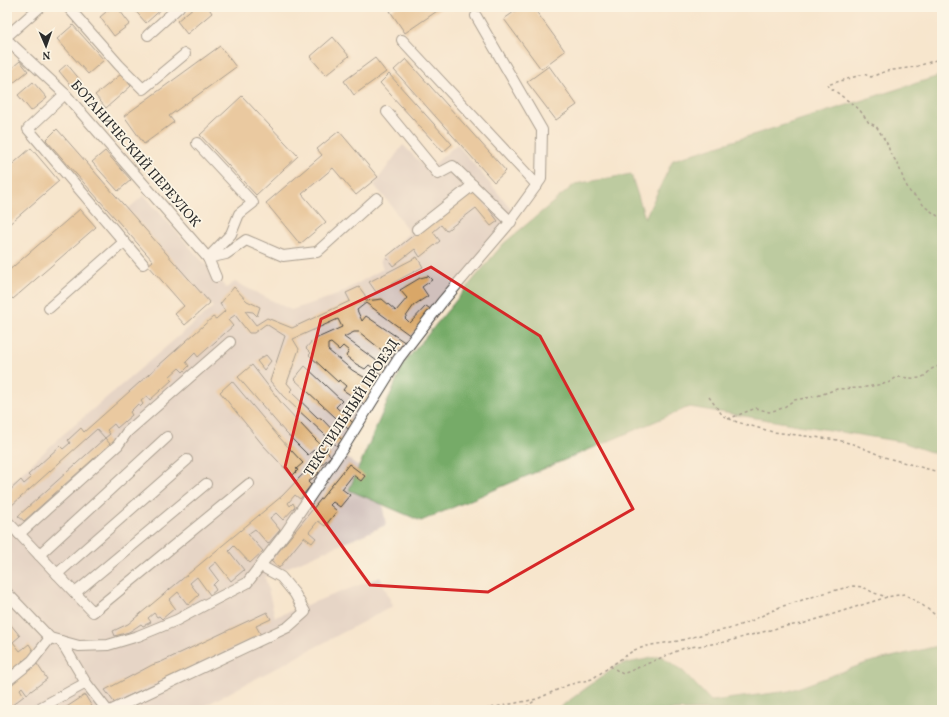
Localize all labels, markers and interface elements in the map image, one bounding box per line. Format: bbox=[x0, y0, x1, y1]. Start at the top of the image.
north arrow bbox=[26, 26, 66, 66]
text: N bbox=[42, 47, 51, 62]
street label: БОТАНИЧЕСКИЙ ПЕРЕУЛОК bbox=[66, 76, 205, 232]
street label: ТЕКСТИЛЬНЫЙ ПРОЕЗД bbox=[299, 335, 404, 481]

